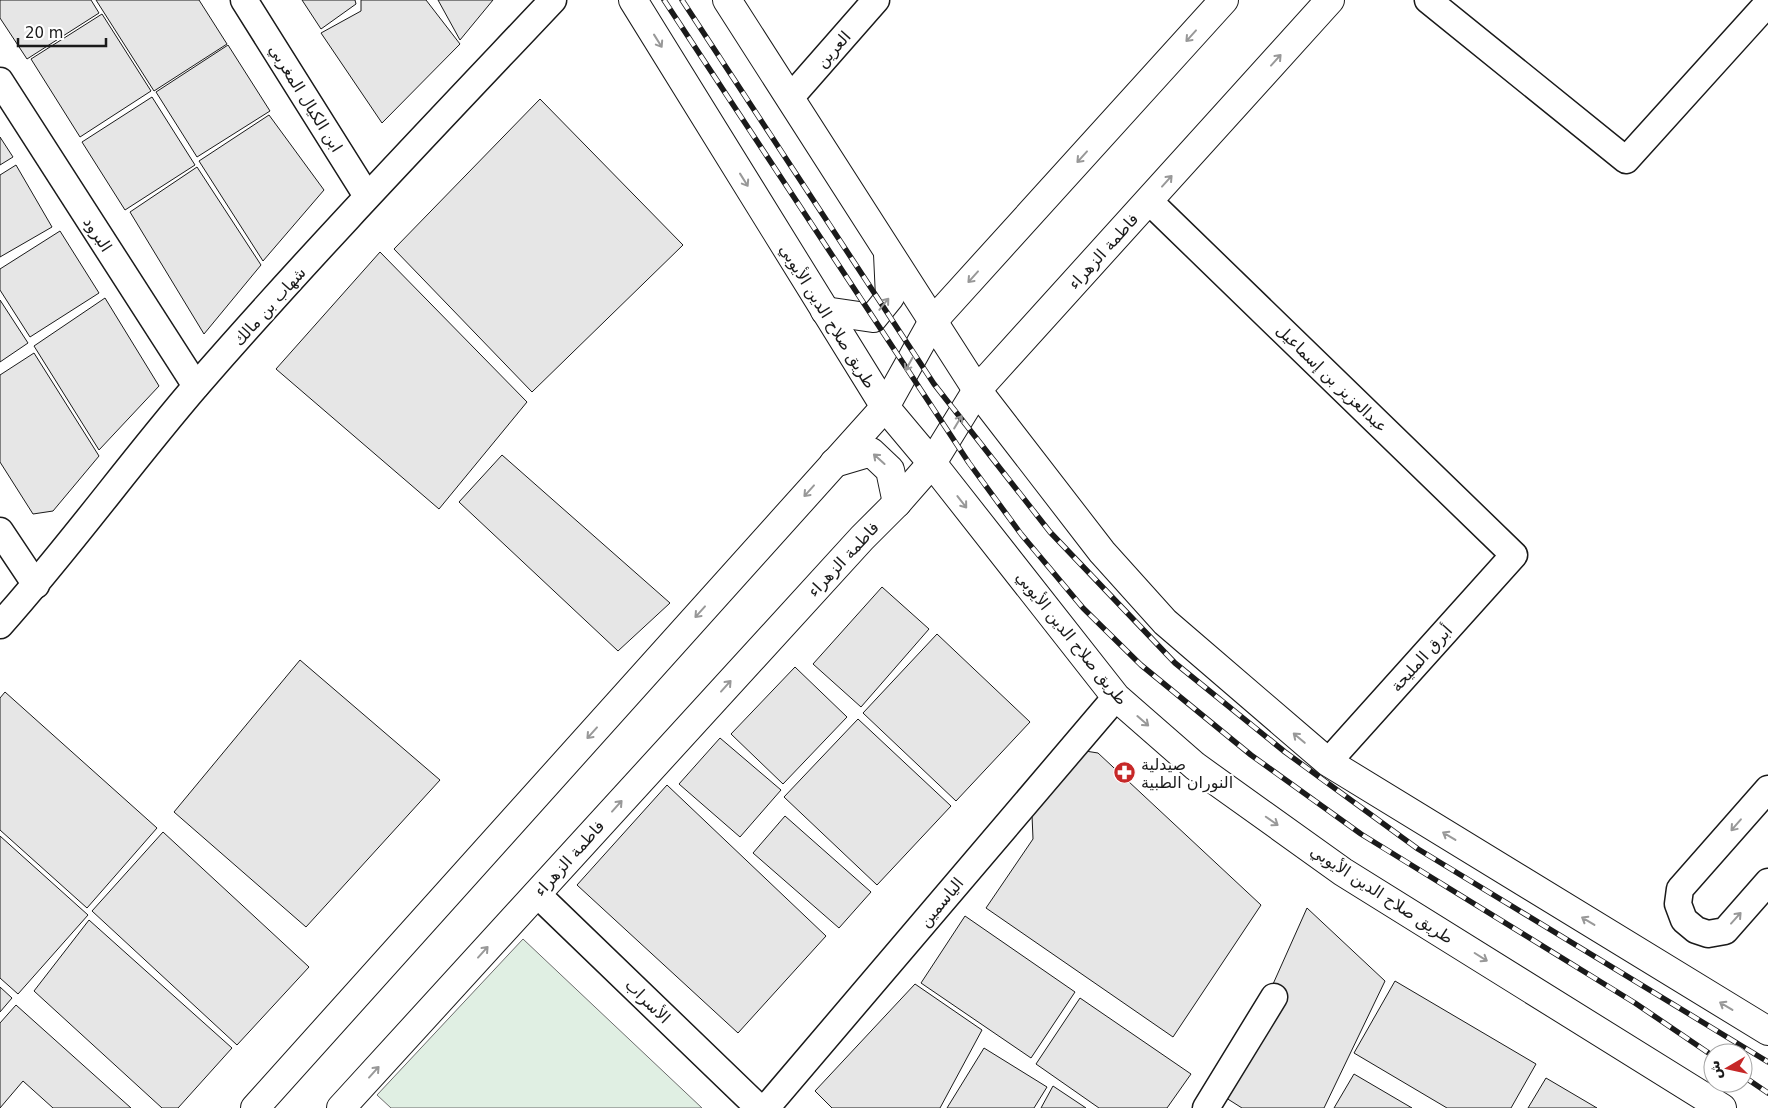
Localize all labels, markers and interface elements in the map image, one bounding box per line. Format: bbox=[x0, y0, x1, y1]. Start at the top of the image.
scale bar bbox=[18, 15, 105, 47]
text: 20 m bbox=[25, 24, 63, 42]
street label: العرين bbox=[812, 27, 855, 72]
one-way arrow bbox=[1185, 30, 1197, 43]
one-way arrow bbox=[654, 34, 664, 48]
street label: ابن الكيال المغربي bbox=[264, 41, 346, 156]
one-way arrow bbox=[1270, 53, 1282, 66]
one-way arrow bbox=[1076, 150, 1088, 163]
one-way arrow bbox=[739, 172, 749, 186]
one-way arrow bbox=[1161, 174, 1173, 187]
street label: فاطمة الزهراء bbox=[1064, 209, 1143, 294]
street label: البرود bbox=[78, 213, 116, 256]
street label: طريق صلاح الدين الأيوبي bbox=[775, 240, 881, 392]
street label: شهاب بن مالك bbox=[229, 263, 310, 350]
one-way arrow bbox=[967, 271, 979, 284]
one-way arrow bbox=[879, 298, 890, 311]
street label: عبدالعزيز بن إسماعيل bbox=[1271, 320, 1391, 437]
one-way arrow bbox=[904, 356, 914, 371]
one-way arrow bbox=[953, 415, 963, 429]
one-way arrow bbox=[872, 454, 885, 465]
one-way arrow bbox=[803, 484, 815, 497]
one-way arrow bbox=[957, 495, 968, 508]
street label: فاطمة الزهراء bbox=[804, 518, 884, 601]
street label: طريق صلاح الدين الأيوبي bbox=[1011, 567, 1132, 710]
one-way arrow bbox=[695, 605, 706, 618]
street label: أبرق المليحة bbox=[1386, 621, 1457, 696]
one-way arrow bbox=[720, 680, 732, 693]
one-way arrow bbox=[1137, 715, 1150, 727]
one-way arrow bbox=[586, 726, 598, 739]
one-way arrow bbox=[1293, 732, 1306, 743]
place label: صيدلية النوران الطبية bbox=[1141, 755, 1233, 793]
pharmacy icon: صيدلية النوران الطبية bbox=[1113, 761, 1137, 785]
one-way arrow bbox=[611, 800, 622, 813]
street label: فاطمة الزهراء bbox=[530, 816, 609, 901]
one-way arrow bbox=[1264, 816, 1278, 826]
one-way arrow bbox=[1730, 819, 1742, 832]
one-way arrow bbox=[1443, 831, 1457, 841]
street label: طريق صلاح الدين الأيوبي bbox=[1306, 840, 1457, 949]
street label: الياسمين bbox=[915, 874, 968, 932]
one-way arrow bbox=[1730, 911, 1742, 924]
one-way arrow bbox=[1581, 916, 1595, 926]
one-way arrow bbox=[477, 945, 489, 958]
one-way arrow bbox=[1473, 953, 1487, 963]
street label: الأسراب bbox=[620, 975, 675, 1028]
one-way arrow bbox=[1720, 1001, 1734, 1011]
north arrow bbox=[1703, 1043, 1753, 1093]
text: ش bbox=[1706, 1059, 1725, 1081]
one-way arrow bbox=[368, 1065, 380, 1078]

